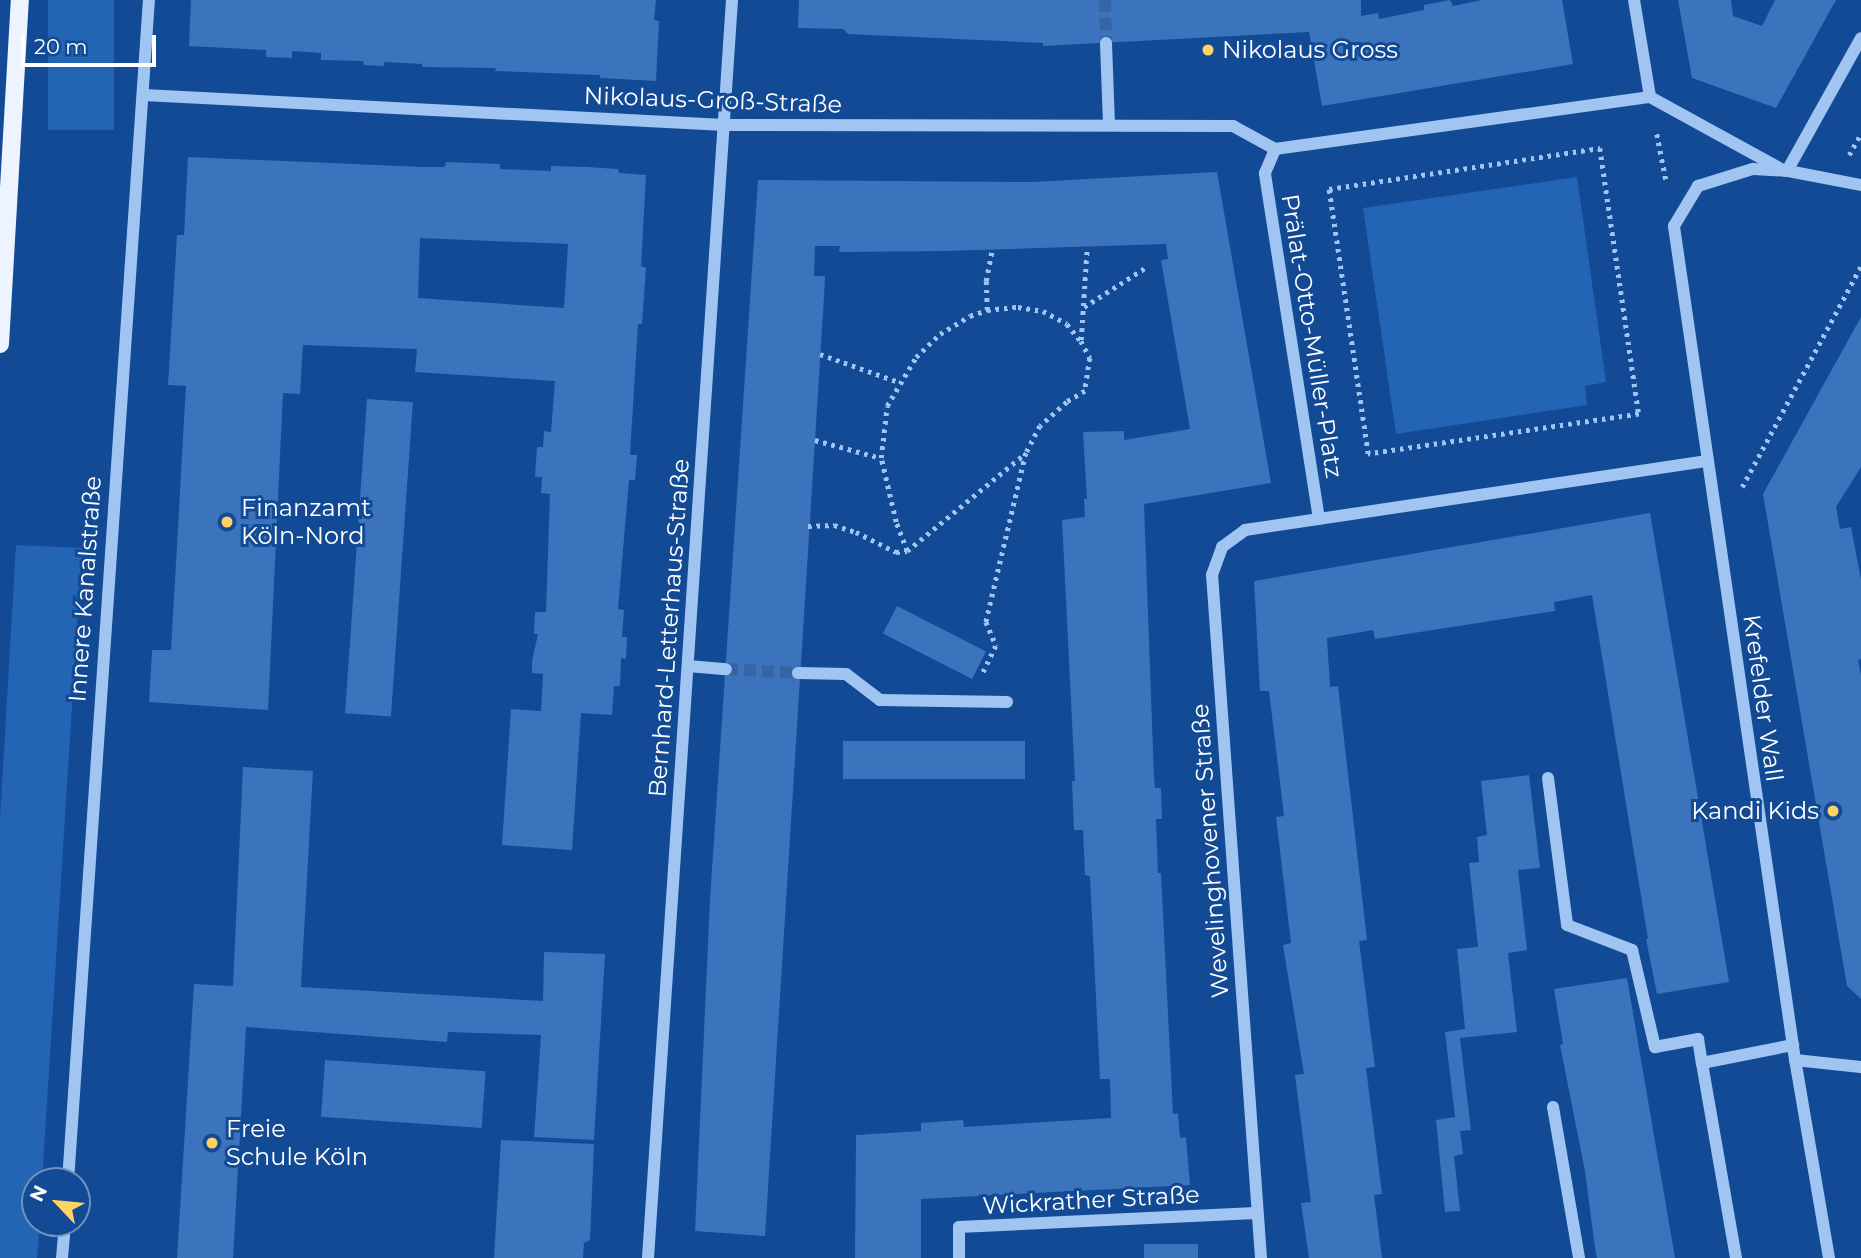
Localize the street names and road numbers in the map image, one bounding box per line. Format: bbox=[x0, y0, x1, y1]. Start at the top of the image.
street label: Nikolaus-Groß-Straße bbox=[583, 81, 843, 119]
street label: Prälat-Otto-Müller-Platz bbox=[1275, 192, 1349, 480]
street label: Bernhard-Letterhaus-Straße bbox=[643, 458, 695, 798]
street label: Innere Kanalstraße bbox=[63, 475, 107, 703]
street label: Krefelder Wall bbox=[1737, 613, 1789, 783]
street label: Wevelinghovener Straße bbox=[1185, 703, 1235, 999]
street label: Wickrather Straße bbox=[982, 1180, 1200, 1220]

